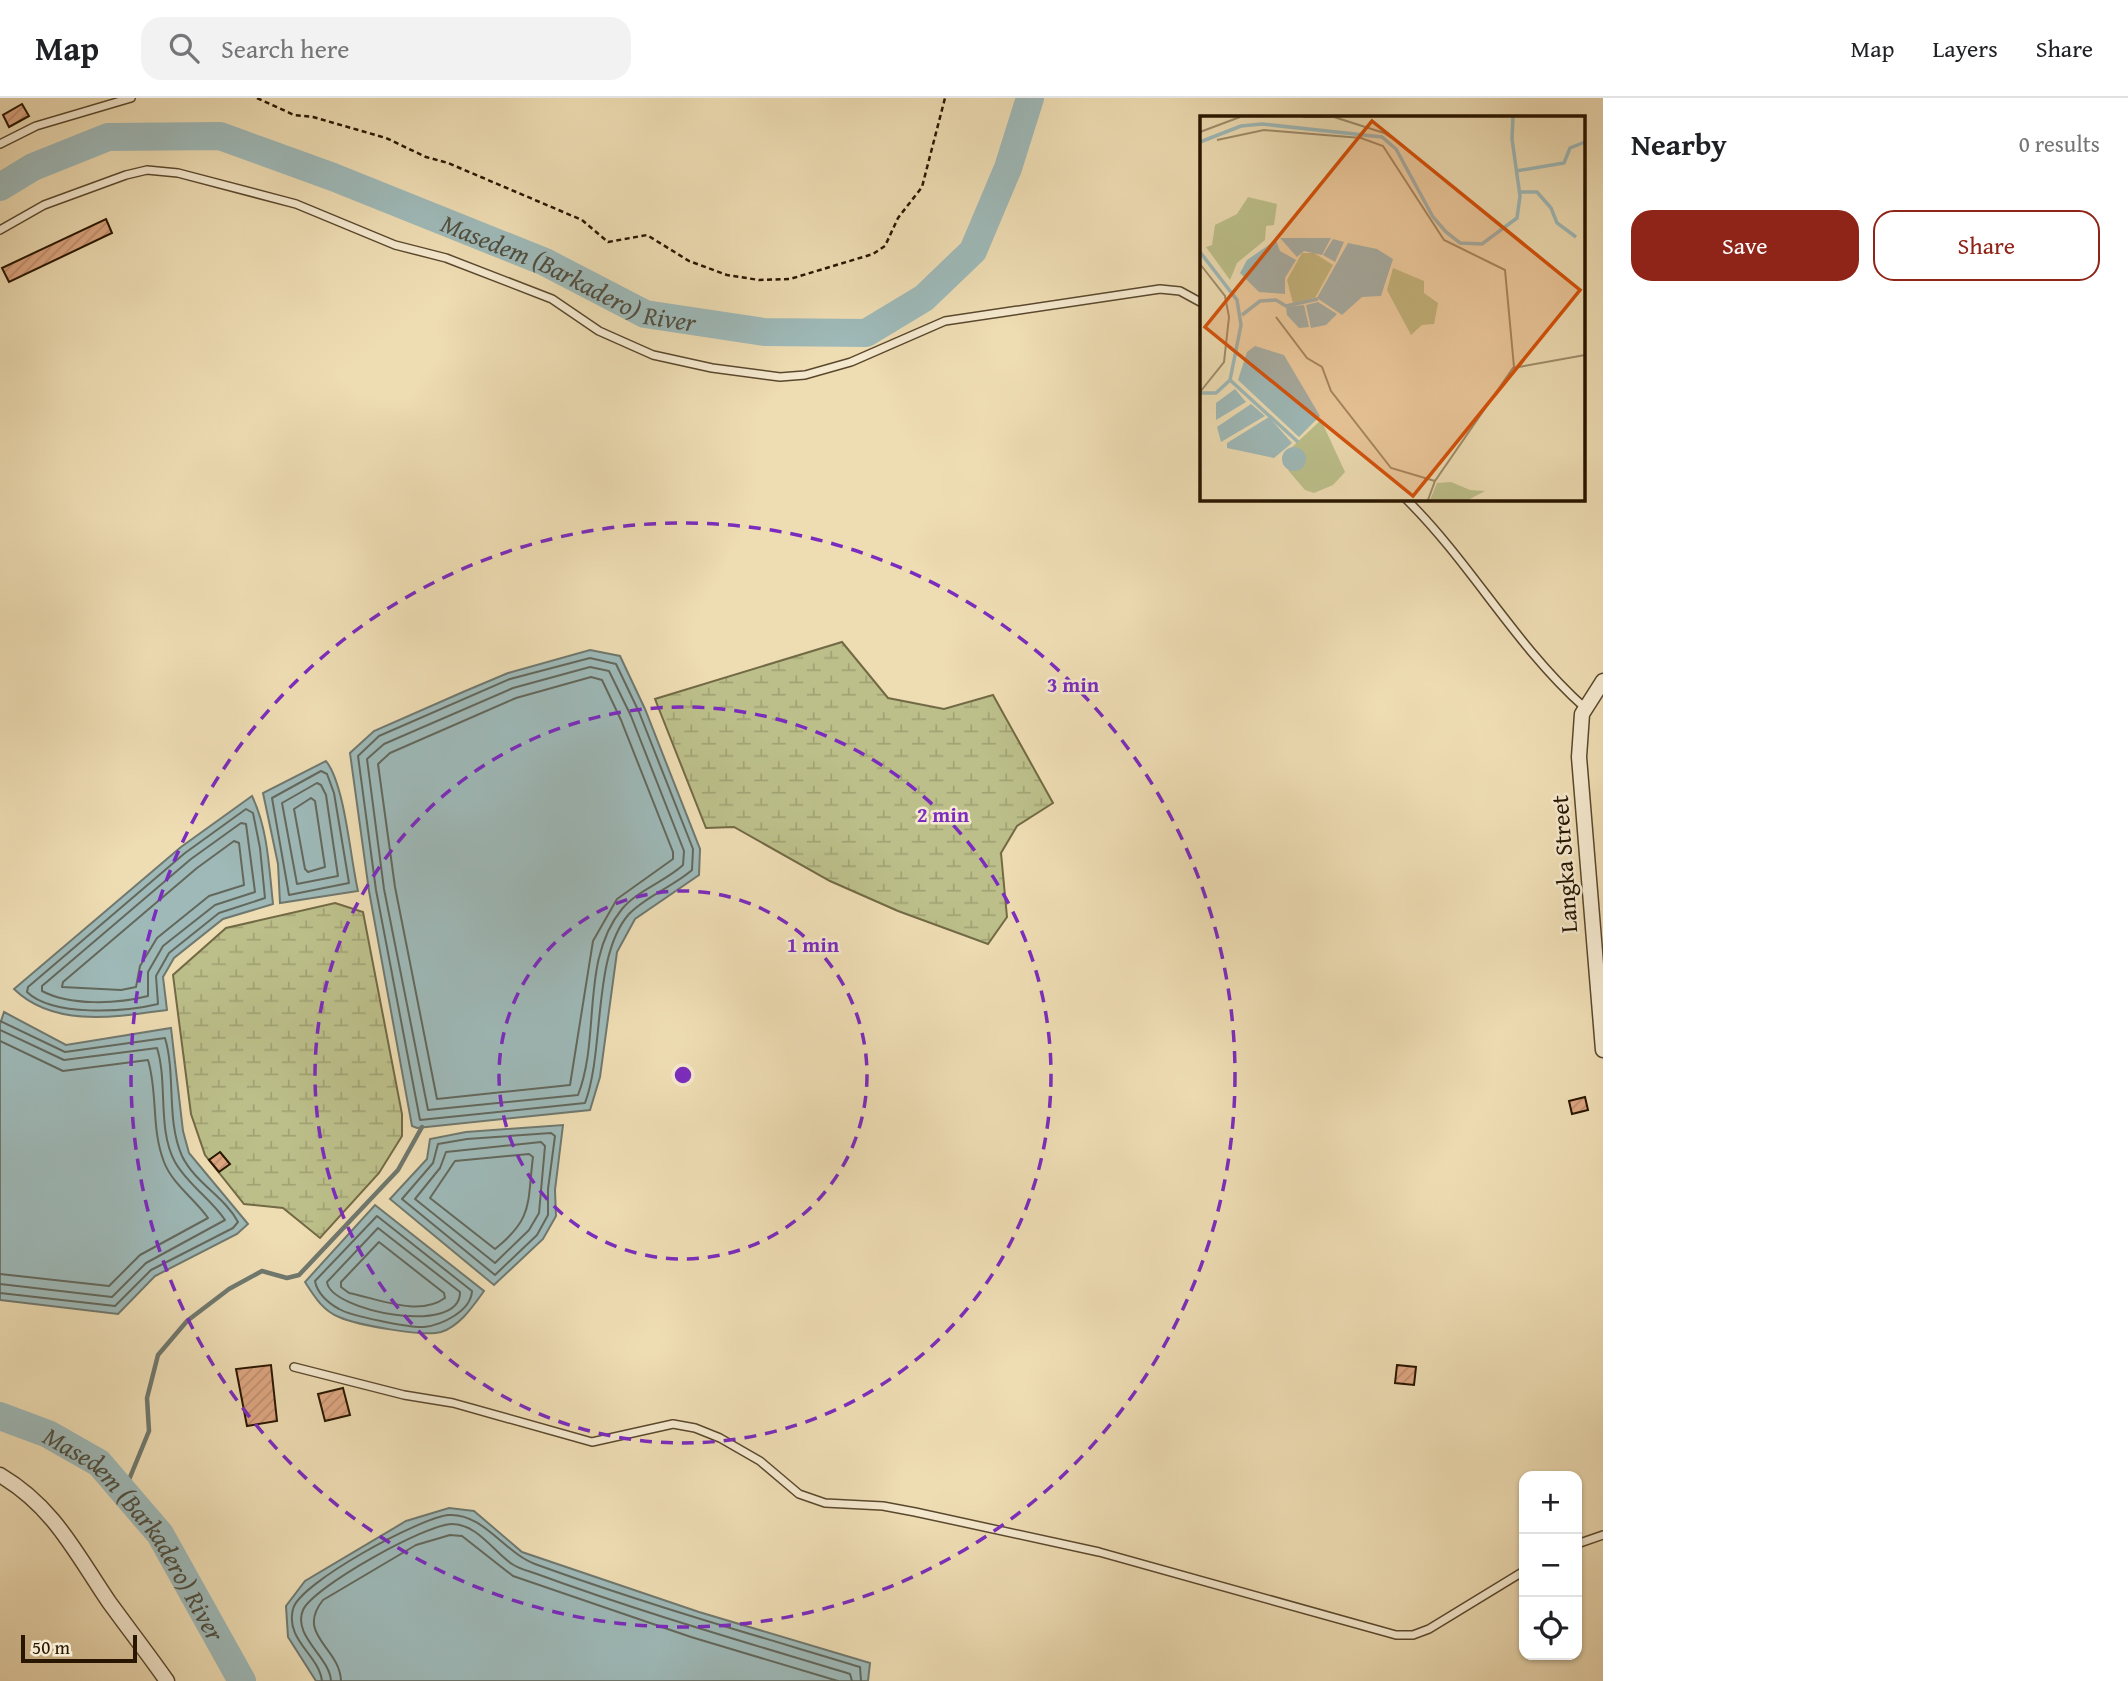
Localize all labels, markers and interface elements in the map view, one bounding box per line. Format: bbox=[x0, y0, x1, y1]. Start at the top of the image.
search box bbox=[141, 17, 631, 80]
text: Map bbox=[35, 24, 99, 72]
icon: search bbox=[165, 29, 203, 67]
text: Search here bbox=[221, 29, 349, 68]
text: Map bbox=[1851, 31, 1894, 66]
text: Layers bbox=[1932, 31, 1998, 66]
text: Share bbox=[2036, 31, 2093, 66]
inset map bbox=[1200, 116, 1586, 500]
text: Nearby bbox=[1631, 122, 1727, 166]
text: 0 results bbox=[2019, 127, 2100, 160]
water label: Masedem (Barkadero) River bbox=[436, 203, 700, 341]
button: Save bbox=[1631, 210, 1859, 281]
button: Share bbox=[1873, 210, 2100, 281]
text: 3 min bbox=[1047, 669, 1100, 700]
street label: Langka Street bbox=[1542, 793, 1586, 934]
text: 2 min bbox=[917, 799, 970, 830]
text: 1 min bbox=[787, 929, 840, 960]
centre of rings bbox=[671, 1063, 695, 1087]
water label: Masedem (Barkadero) River bbox=[36, 1416, 236, 1649]
map controls bbox=[1519, 1471, 1582, 1660]
button: + bbox=[1519, 1471, 1582, 1534]
button: − bbox=[1519, 1534, 1582, 1597]
button: locate bbox=[1519, 1597, 1582, 1660]
scale bar bbox=[21, 1632, 136, 1664]
text: 50 m bbox=[32, 1633, 70, 1661]

